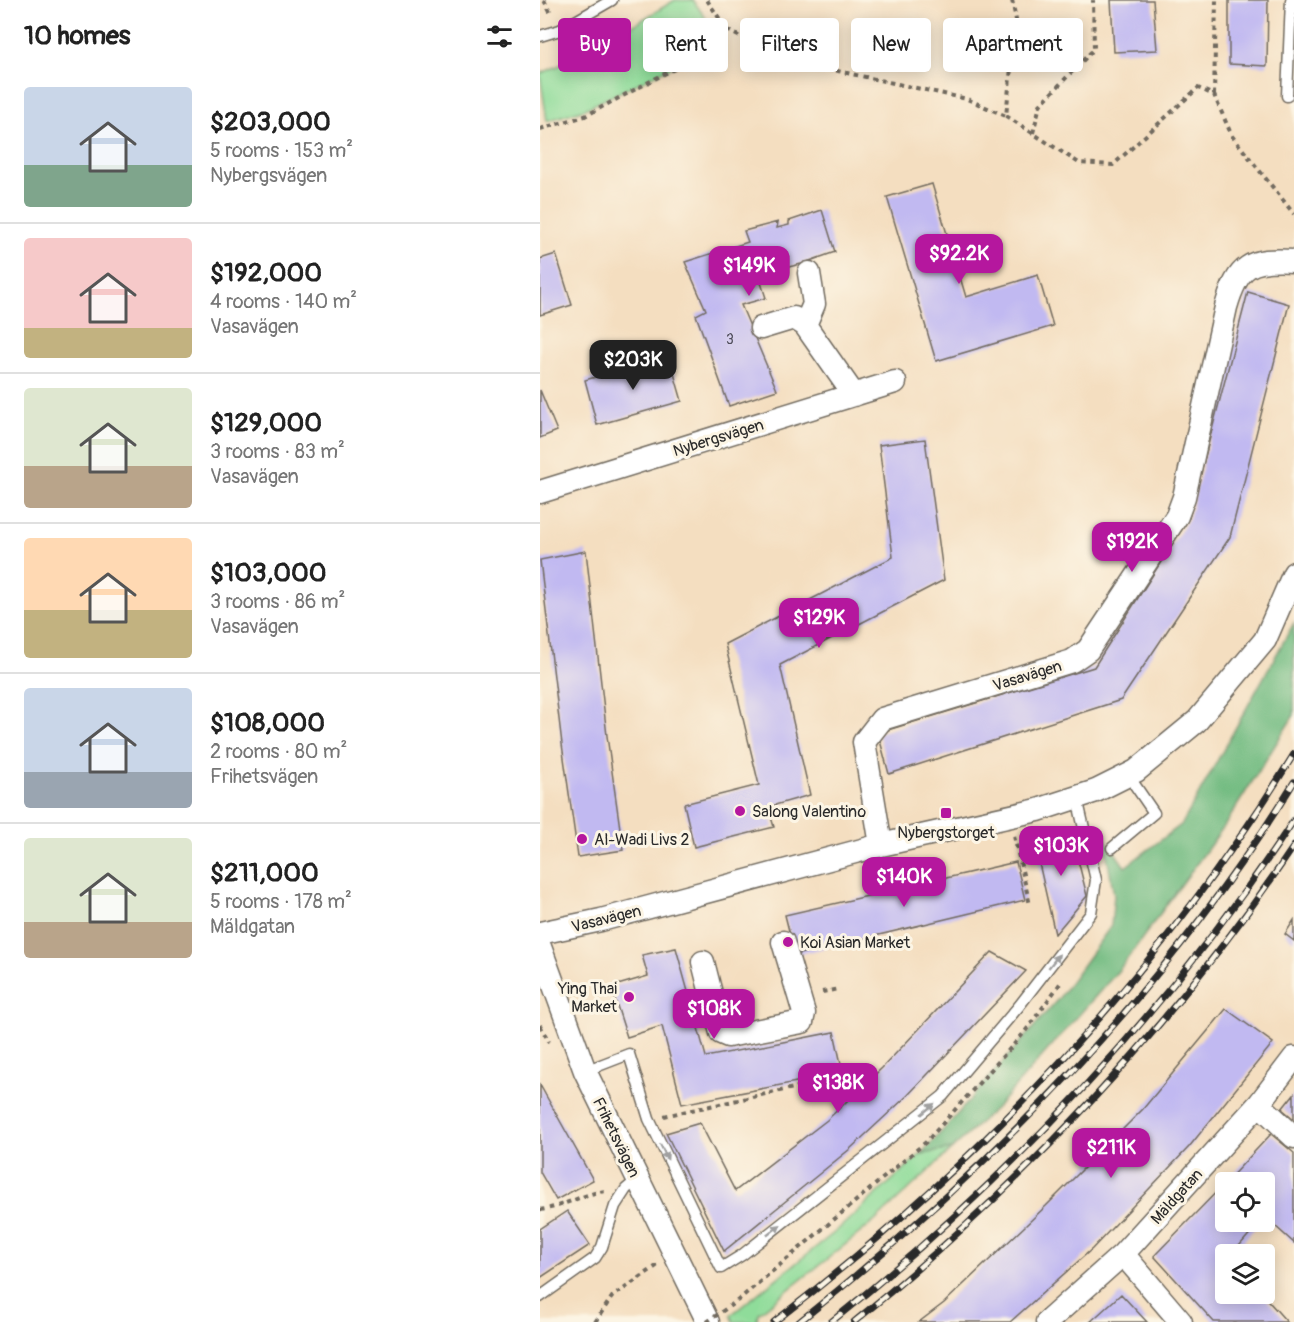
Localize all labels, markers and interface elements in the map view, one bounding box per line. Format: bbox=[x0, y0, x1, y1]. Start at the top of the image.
chip: Buy bbox=[558, 18, 631, 72]
chip: Rent bbox=[643, 18, 728, 72]
chip: Filters bbox=[740, 18, 839, 72]
chip: New bbox=[851, 18, 931, 72]
chip: Apartment bbox=[943, 18, 1083, 72]
text: 10 homes bbox=[24, 20, 130, 52]
icon: filters bbox=[483, 20, 516, 53]
text: $203,000 bbox=[210, 106, 331, 138]
icon: home bbox=[72, 111, 144, 183]
text: 5 rooms · 153 m² bbox=[210, 138, 353, 163]
text: Nybergsvägen bbox=[210, 163, 327, 188]
pin: $92.2K bbox=[910, 234, 1008, 285]
text: $92.2K bbox=[929, 241, 989, 266]
pin: $149K bbox=[707, 246, 791, 297]
text: $149K bbox=[723, 253, 775, 278]
text: $192,000 bbox=[210, 257, 322, 289]
icon: home bbox=[72, 262, 144, 334]
text: 4 rooms · 140 m² bbox=[210, 289, 357, 314]
text: Vasavägen bbox=[210, 314, 299, 339]
house number: 3 bbox=[726, 331, 734, 348]
pin: $203K bbox=[591, 340, 675, 391]
text: $203K bbox=[604, 347, 662, 372]
text: $129,000 bbox=[210, 407, 322, 439]
icon: home bbox=[72, 412, 144, 484]
street label: Nybergsvägen bbox=[671, 415, 766, 461]
text: 3 rooms · 83 m² bbox=[210, 439, 345, 464]
text: Vasavägen bbox=[210, 464, 299, 489]
pin: $192K bbox=[1090, 522, 1174, 573]
text: $192K bbox=[1106, 529, 1158, 554]
text: $103,000 bbox=[210, 557, 326, 589]
icon: home bbox=[72, 562, 144, 634]
text: 3 rooms · 86 m² bbox=[210, 589, 345, 614]
pin: $129K bbox=[777, 598, 861, 649]
text: $129K bbox=[793, 605, 845, 630]
text: Vasavägen bbox=[210, 614, 299, 639]
street label: Vasavägen bbox=[990, 656, 1064, 696]
text: $108,000 bbox=[210, 707, 325, 739]
icon: home bbox=[72, 712, 144, 784]
text: 2 rooms · 80 m² bbox=[210, 739, 347, 764]
text: Frihetsvägen bbox=[210, 764, 318, 789]
place label: Salong Valentino bbox=[752, 802, 866, 822]
marker: Salong Valentino bbox=[733, 804, 747, 818]
marker: Nybergstorget bbox=[939, 806, 953, 820]
place label: Nybergstorget bbox=[897, 823, 995, 843]
pin: $103K bbox=[1019, 826, 1103, 877]
place label: Al-Wadi Livs 2 bbox=[594, 830, 689, 850]
marker: Al-Wadi Livs 2 bbox=[575, 832, 589, 846]
text: $103K bbox=[1033, 833, 1089, 858]
text: $211,000 bbox=[210, 857, 319, 889]
pin: $140K bbox=[862, 857, 946, 908]
icon: home bbox=[72, 862, 144, 934]
text: $140K bbox=[876, 864, 932, 889]
text: 5 rooms · 178 m² bbox=[210, 889, 352, 914]
street label: Vasavägen bbox=[569, 901, 643, 937]
text: Mäldgatan bbox=[210, 914, 295, 939]
place label: Koi Asian Market bbox=[800, 933, 911, 953]
marker: Koi Asian Market bbox=[781, 935, 795, 949]
one-way arrow bbox=[1047, 953, 1059, 968]
place label: Ying Thai Market bbox=[557, 979, 618, 1017]
pin: $108K bbox=[672, 989, 756, 1040]
marker: Ying Thai Market bbox=[622, 990, 636, 1004]
text: $108K bbox=[687, 996, 741, 1021]
pin: $138K bbox=[796, 1063, 880, 1114]
text: $138K bbox=[812, 1070, 864, 1095]
street label: Frihetsvägen bbox=[588, 1094, 644, 1181]
one-way arrow bbox=[920, 1103, 935, 1116]
pin: $211K bbox=[1069, 1128, 1153, 1179]
text: $211K bbox=[1086, 1135, 1136, 1160]
one-way arrow bbox=[660, 1144, 669, 1161]
street label: Mäldgatan bbox=[1147, 1165, 1207, 1229]
map controls bbox=[1215, 1172, 1275, 1304]
button: locate bbox=[1215, 1172, 1275, 1232]
one-way arrow bbox=[767, 1224, 782, 1236]
button: layers bbox=[1215, 1244, 1275, 1304]

